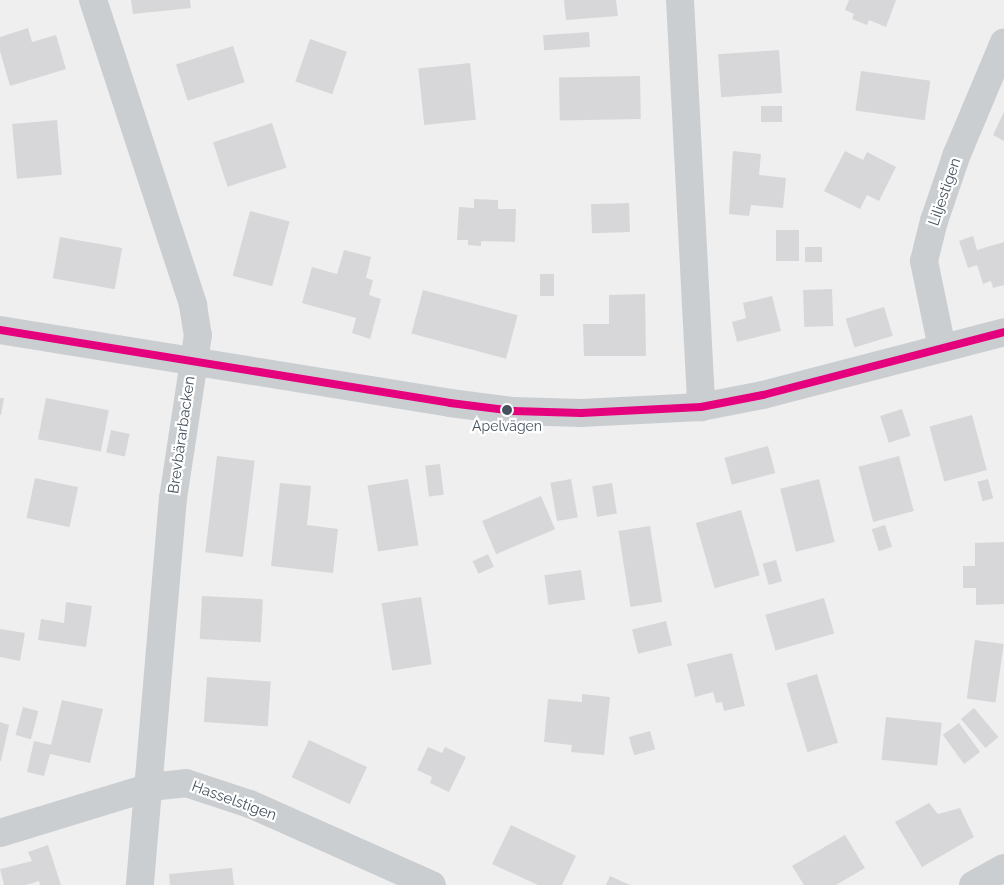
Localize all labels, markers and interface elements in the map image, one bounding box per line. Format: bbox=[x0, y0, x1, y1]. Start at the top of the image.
street label: Liljestigen bbox=[925, 156, 965, 228]
street label: Brevbärarbacken bbox=[165, 375, 199, 495]
marker: Apelvägen bbox=[502, 405, 512, 415]
place label: Apelvägen bbox=[472, 418, 542, 434]
street label: Hasselstigen bbox=[189, 777, 279, 825]

